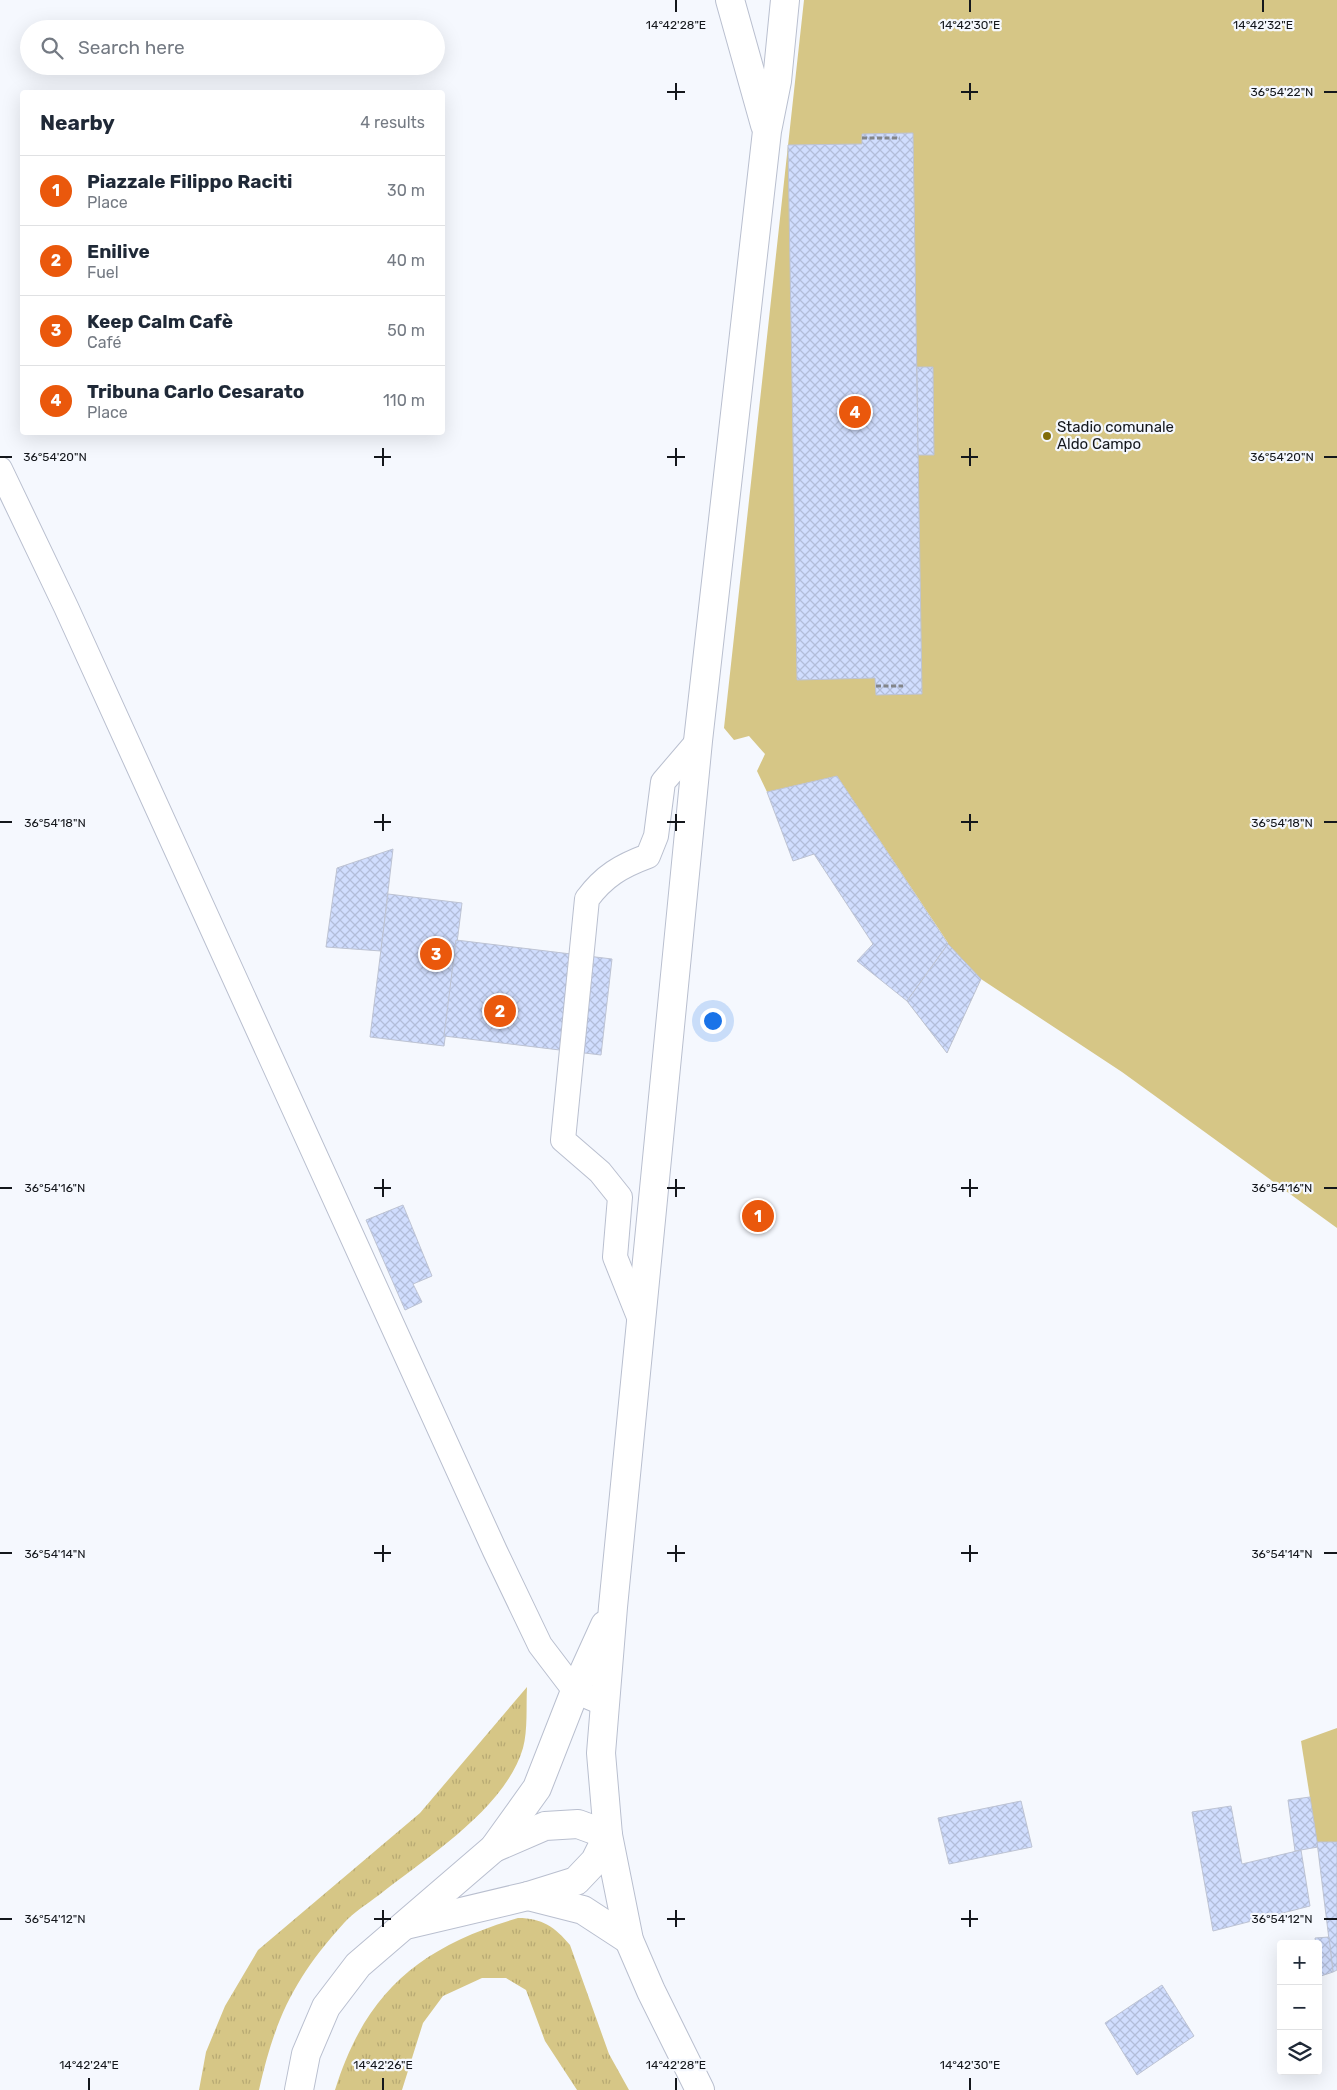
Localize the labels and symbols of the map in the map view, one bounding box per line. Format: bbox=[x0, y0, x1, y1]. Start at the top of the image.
text: 14°42'28"E bbox=[646, 18, 706, 32]
text: 14°42'30"E bbox=[940, 18, 1000, 32]
text: 14°42'32"E bbox=[1233, 18, 1293, 32]
text: 36°54'22"N bbox=[1251, 85, 1313, 99]
pin: 4 bbox=[839, 393, 871, 431]
place label: Stadio comunale Aldo Campo bbox=[1057, 418, 1174, 453]
marker: Stadio comunale Aldo Campo bbox=[1041, 430, 1053, 442]
text: 36°54'20"N bbox=[23, 450, 87, 464]
text: 36°54'20"N bbox=[1250, 450, 1314, 464]
text: 36°54'18"N bbox=[24, 816, 86, 830]
text: 36°54'18"N bbox=[1251, 816, 1313, 830]
pin: 3 bbox=[420, 935, 452, 973]
pin: 2 bbox=[484, 992, 516, 1030]
your location bbox=[700, 1008, 726, 1034]
text: 36°54'16"N bbox=[25, 1181, 85, 1195]
text: 36°54'16"N bbox=[1252, 1181, 1312, 1195]
pin: 1 bbox=[742, 1197, 774, 1235]
text: 36°54'14"N bbox=[24, 1547, 86, 1561]
text: 36°54'14"N bbox=[1251, 1547, 1313, 1561]
text: 36°54'12"N bbox=[24, 1912, 86, 1926]
text: 36°54'12"N bbox=[1251, 1912, 1313, 1926]
text: 14°42'24"E bbox=[59, 2058, 119, 2072]
text: 14°42'26"E bbox=[353, 2058, 413, 2072]
text: 14°42'28"E bbox=[646, 2058, 706, 2072]
text: 14°42'30"E bbox=[940, 2058, 1000, 2072]

